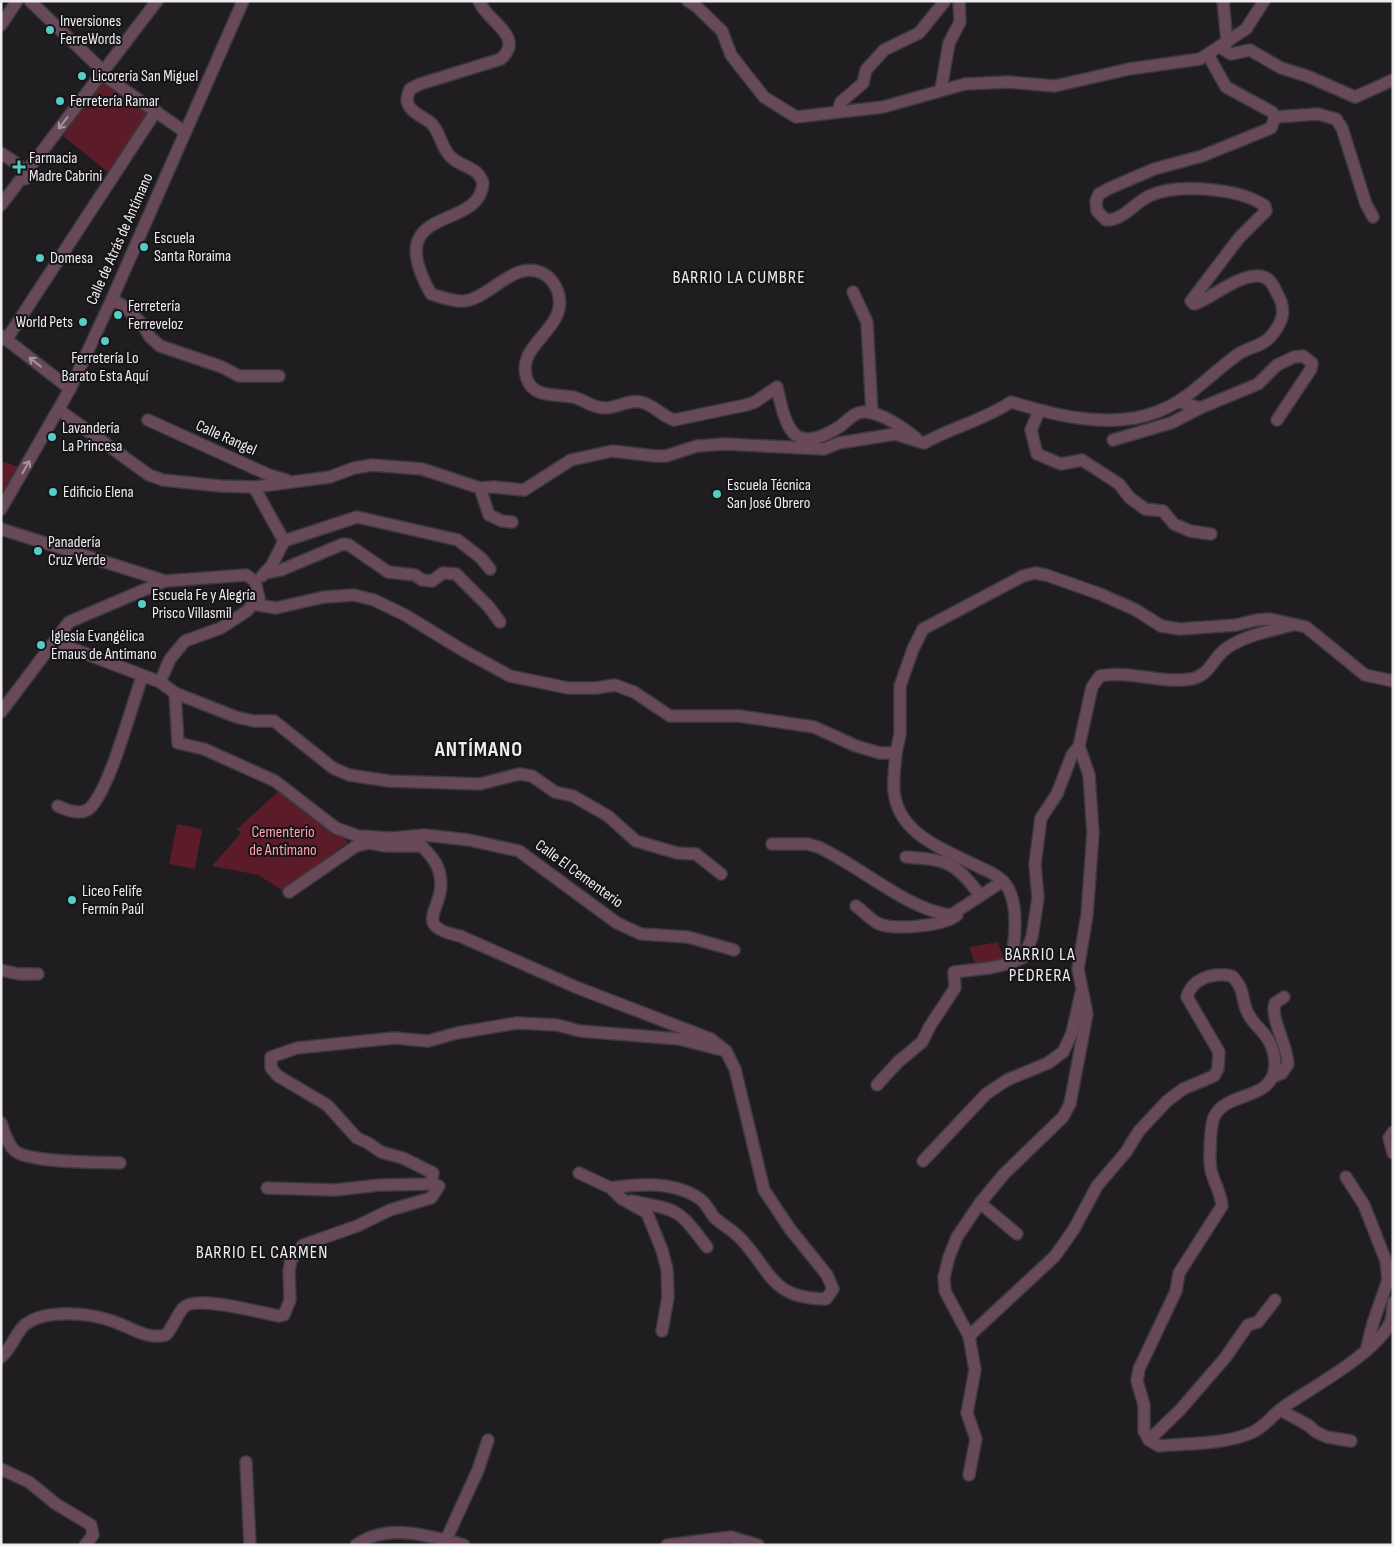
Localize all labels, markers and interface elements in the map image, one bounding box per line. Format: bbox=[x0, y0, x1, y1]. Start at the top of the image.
place label: Inversiones FerreWords bbox=[60, 12, 122, 49]
marker: Inversiones FerreWords bbox=[44, 24, 56, 36]
place label: Licorería San Miguel bbox=[92, 67, 198, 86]
marker: Licorería San Miguel bbox=[76, 70, 88, 82]
place label: Ferretería Ramar bbox=[70, 92, 160, 111]
marker: Ferretería Ramar bbox=[54, 95, 66, 107]
one-way arrow bbox=[58, 116, 68, 130]
place label: Farmacia Madre Cabrini bbox=[29, 149, 102, 186]
marker: Farmacia Madre Cabrini bbox=[13, 161, 25, 173]
street label: Calle de Atrás de Antímano bbox=[82, 170, 158, 308]
place label: Escuela Santa Roraima bbox=[154, 229, 231, 266]
marker: Escuela Santa Roraima bbox=[138, 241, 150, 253]
place label: Domesa bbox=[50, 249, 93, 268]
marker: Domesa bbox=[34, 252, 46, 264]
district label: BARRIO LA CUMBRE bbox=[672, 267, 806, 288]
place label: Ferretería Ferreveloz bbox=[128, 297, 184, 334]
marker: Ferretería Ferreveloz bbox=[112, 309, 124, 321]
place label: World Pets bbox=[16, 313, 73, 332]
marker: World Pets bbox=[77, 316, 89, 328]
marker: Ferretería Lo Barato Esta Aquí bbox=[99, 335, 111, 347]
place label: Ferretería Lo Barato Esta Aquí bbox=[62, 349, 149, 386]
one-way arrow bbox=[29, 357, 42, 368]
street label: Calle Rangel bbox=[193, 416, 259, 460]
place label: Lavandería La Princesa bbox=[62, 419, 122, 456]
marker: Lavandería La Princesa bbox=[46, 431, 58, 443]
one-way arrow bbox=[21, 460, 31, 475]
place label: Escuela Técnica San José Obrero bbox=[727, 476, 811, 513]
place label: Edificio Elena bbox=[63, 483, 134, 502]
marker: Edificio Elena bbox=[47, 486, 59, 498]
marker: Escuela Técnica San José Obrero bbox=[711, 488, 723, 500]
place label: Panadería Cruz Verde bbox=[48, 533, 106, 570]
marker: Panadería Cruz Verde bbox=[32, 545, 44, 557]
place label: Escuela Fe y Alegría Prisco Villasmil bbox=[152, 586, 256, 623]
marker: Escuela Fe y Alegría Prisco Villasmil bbox=[136, 598, 148, 610]
place label: Iglesia Evangélica Emaus de Antimano bbox=[51, 627, 157, 664]
marker: Iglesia Evangélica Emaus de Antimano bbox=[35, 639, 47, 651]
district label: ANTÍMANO bbox=[434, 737, 523, 762]
park label: Cementerio de Antímano bbox=[249, 823, 317, 860]
street label: Calle El Cementerio bbox=[531, 836, 627, 912]
place label: Liceo Felife Fermín Paúl bbox=[82, 882, 144, 919]
marker: Liceo Felife Fermín Paúl bbox=[66, 894, 78, 906]
district label: BARRIO LA PEDRERA bbox=[1004, 944, 1076, 986]
district label: BARRIO EL CARMEN bbox=[196, 1242, 328, 1263]

